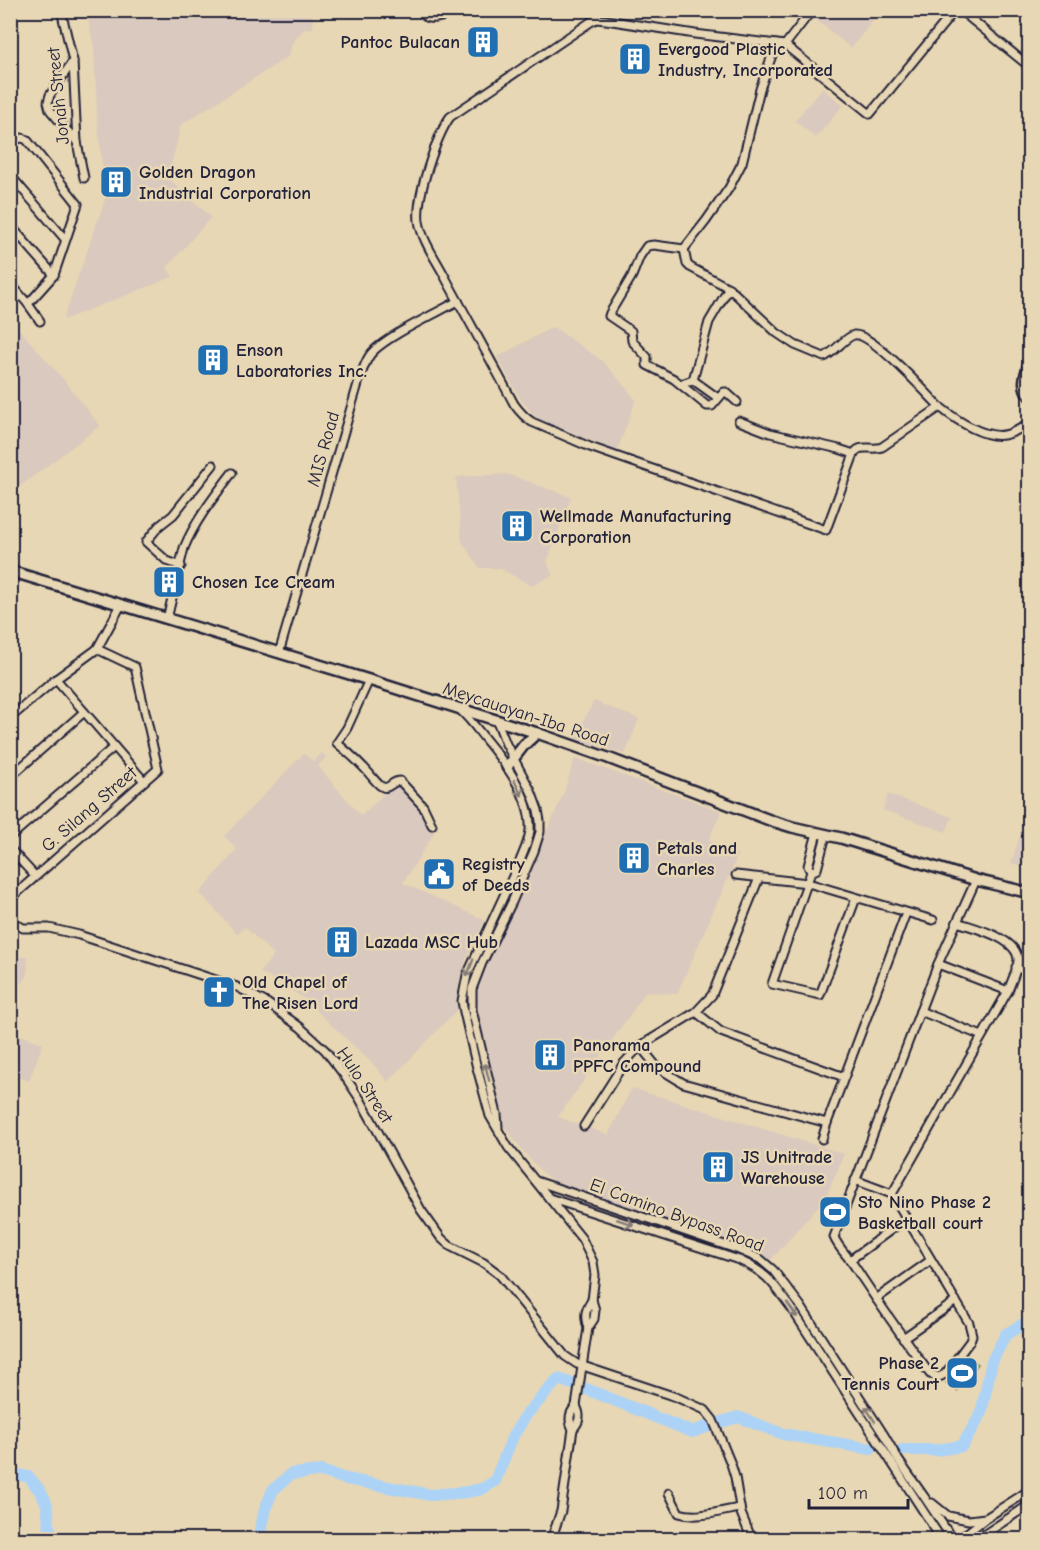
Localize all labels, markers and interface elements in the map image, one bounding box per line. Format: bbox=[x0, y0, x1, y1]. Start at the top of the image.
building icon: Pantoc Bulacan bbox=[465, 24, 501, 60]
place label: Pantoc Bulacan bbox=[340, 32, 460, 53]
place label: Evergood Plastic Industry, Incorporated bbox=[658, 39, 833, 81]
building icon: Evergood Plastic Industry, Incorporated bbox=[617, 41, 653, 77]
street label: Jonah Street bbox=[43, 45, 74, 146]
place label: Golden Dragon Industrial Corporation bbox=[139, 162, 311, 204]
building icon: Golden Dragon Industrial Corporation bbox=[98, 164, 134, 200]
place label: Enson Laboratories Inc. bbox=[236, 340, 367, 382]
building icon: Enson Laboratories Inc. bbox=[195, 342, 231, 378]
street label: MIS Road bbox=[303, 409, 344, 489]
place label: Wellmade Manufacturing Corporation bbox=[540, 506, 732, 548]
building icon: Wellmade Manufacturing Corporation bbox=[499, 508, 535, 544]
building icon: Chosen Ice Cream bbox=[151, 564, 187, 600]
place label: Chosen Ice Cream bbox=[192, 572, 335, 593]
street label: Meycauayan-Iba Road bbox=[440, 678, 612, 751]
street label: G. Silang Street bbox=[37, 762, 142, 856]
one-way arrow bbox=[513, 779, 525, 797]
place label: Petals and Charles bbox=[657, 838, 737, 880]
building icon: Petals and Charles bbox=[616, 840, 652, 876]
place label: Registry of Deeds bbox=[462, 854, 530, 896]
public building icon: Registry of Deeds bbox=[421, 856, 457, 892]
building icon: Lazada MSC Hub bbox=[324, 924, 360, 960]
place label: Lazada MSC Hub bbox=[365, 932, 498, 953]
one-way arrow bbox=[464, 958, 475, 977]
place label: Old Chapel of The Risen Lord bbox=[242, 972, 358, 1014]
church icon: Old Chapel of The Risen Lord bbox=[201, 974, 237, 1010]
place label: Panorama PPFC Compound bbox=[573, 1035, 702, 1077]
building icon: Panorama PPFC Compound bbox=[532, 1037, 568, 1073]
street label: Hulo Street bbox=[332, 1043, 397, 1128]
one-way arrow bbox=[481, 1063, 492, 1083]
place label: JS Unitrade Warehouse bbox=[741, 1147, 832, 1189]
building icon: JS Unitrade Warehouse bbox=[700, 1149, 736, 1185]
street label: El Camino Bypass Road bbox=[587, 1174, 767, 1257]
place label: Sto Nino Phase 2 Basketball court bbox=[858, 1192, 991, 1234]
sports icon: Sto Nino Phase 2 Basketball court bbox=[817, 1194, 853, 1230]
one-way arrow bbox=[615, 1217, 634, 1228]
one-way arrow bbox=[786, 1301, 798, 1317]
place label: Phase 2 Tennis Court bbox=[842, 1353, 940, 1395]
sports icon: Phase 2 Tennis Court bbox=[944, 1355, 980, 1391]
one-way arrow bbox=[864, 1405, 877, 1422]
scale bar bbox=[809, 1472, 908, 1510]
text: 100 m bbox=[818, 1483, 868, 1504]

